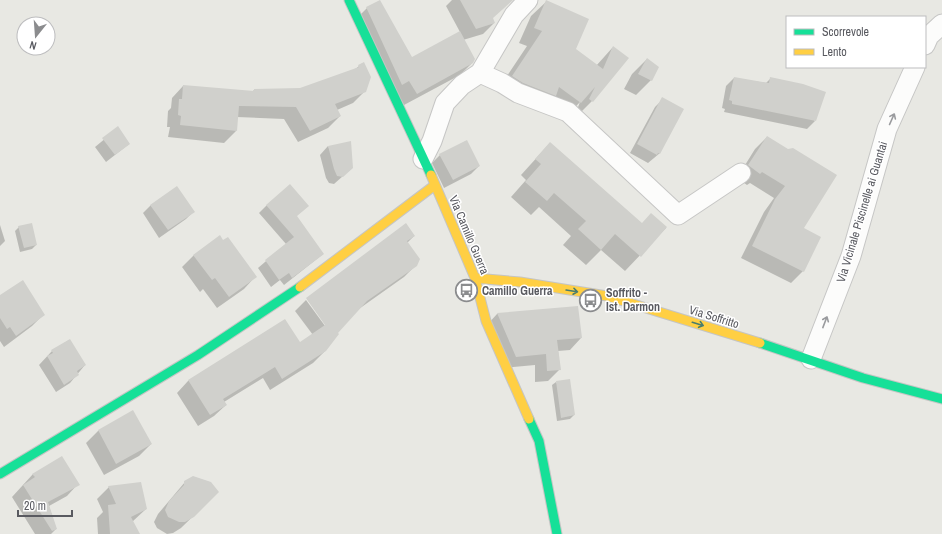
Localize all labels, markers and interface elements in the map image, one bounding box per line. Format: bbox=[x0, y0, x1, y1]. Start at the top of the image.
north arrow bbox=[16, 16, 56, 56]
legend bbox=[786, 16, 926, 68]
text: Scorrevole bbox=[822, 24, 869, 40]
text: N bbox=[28, 38, 38, 53]
text: Lento bbox=[822, 44, 847, 60]
one-way arrow bbox=[889, 114, 896, 126]
street label: Via Vicinale Piscinelle ai Guantai bbox=[833, 139, 891, 285]
street label: Via Camillo Guerra bbox=[445, 193, 493, 277]
bus stop icon: Camillo Guerra bbox=[453, 278, 479, 304]
place label: Camillo Guerra bbox=[482, 283, 553, 299]
place label: Soffrito - Ist. Darmon bbox=[606, 285, 660, 315]
one-way arrow bbox=[565, 287, 578, 295]
bus stop icon: Soffrito - Ist. Darmon bbox=[578, 287, 604, 313]
street label: Via Soffritto bbox=[687, 302, 741, 332]
one-way arrow bbox=[822, 317, 830, 329]
one-way arrow bbox=[691, 321, 704, 328]
scale bar bbox=[18, 492, 72, 518]
text: 20 m bbox=[24, 498, 46, 514]

